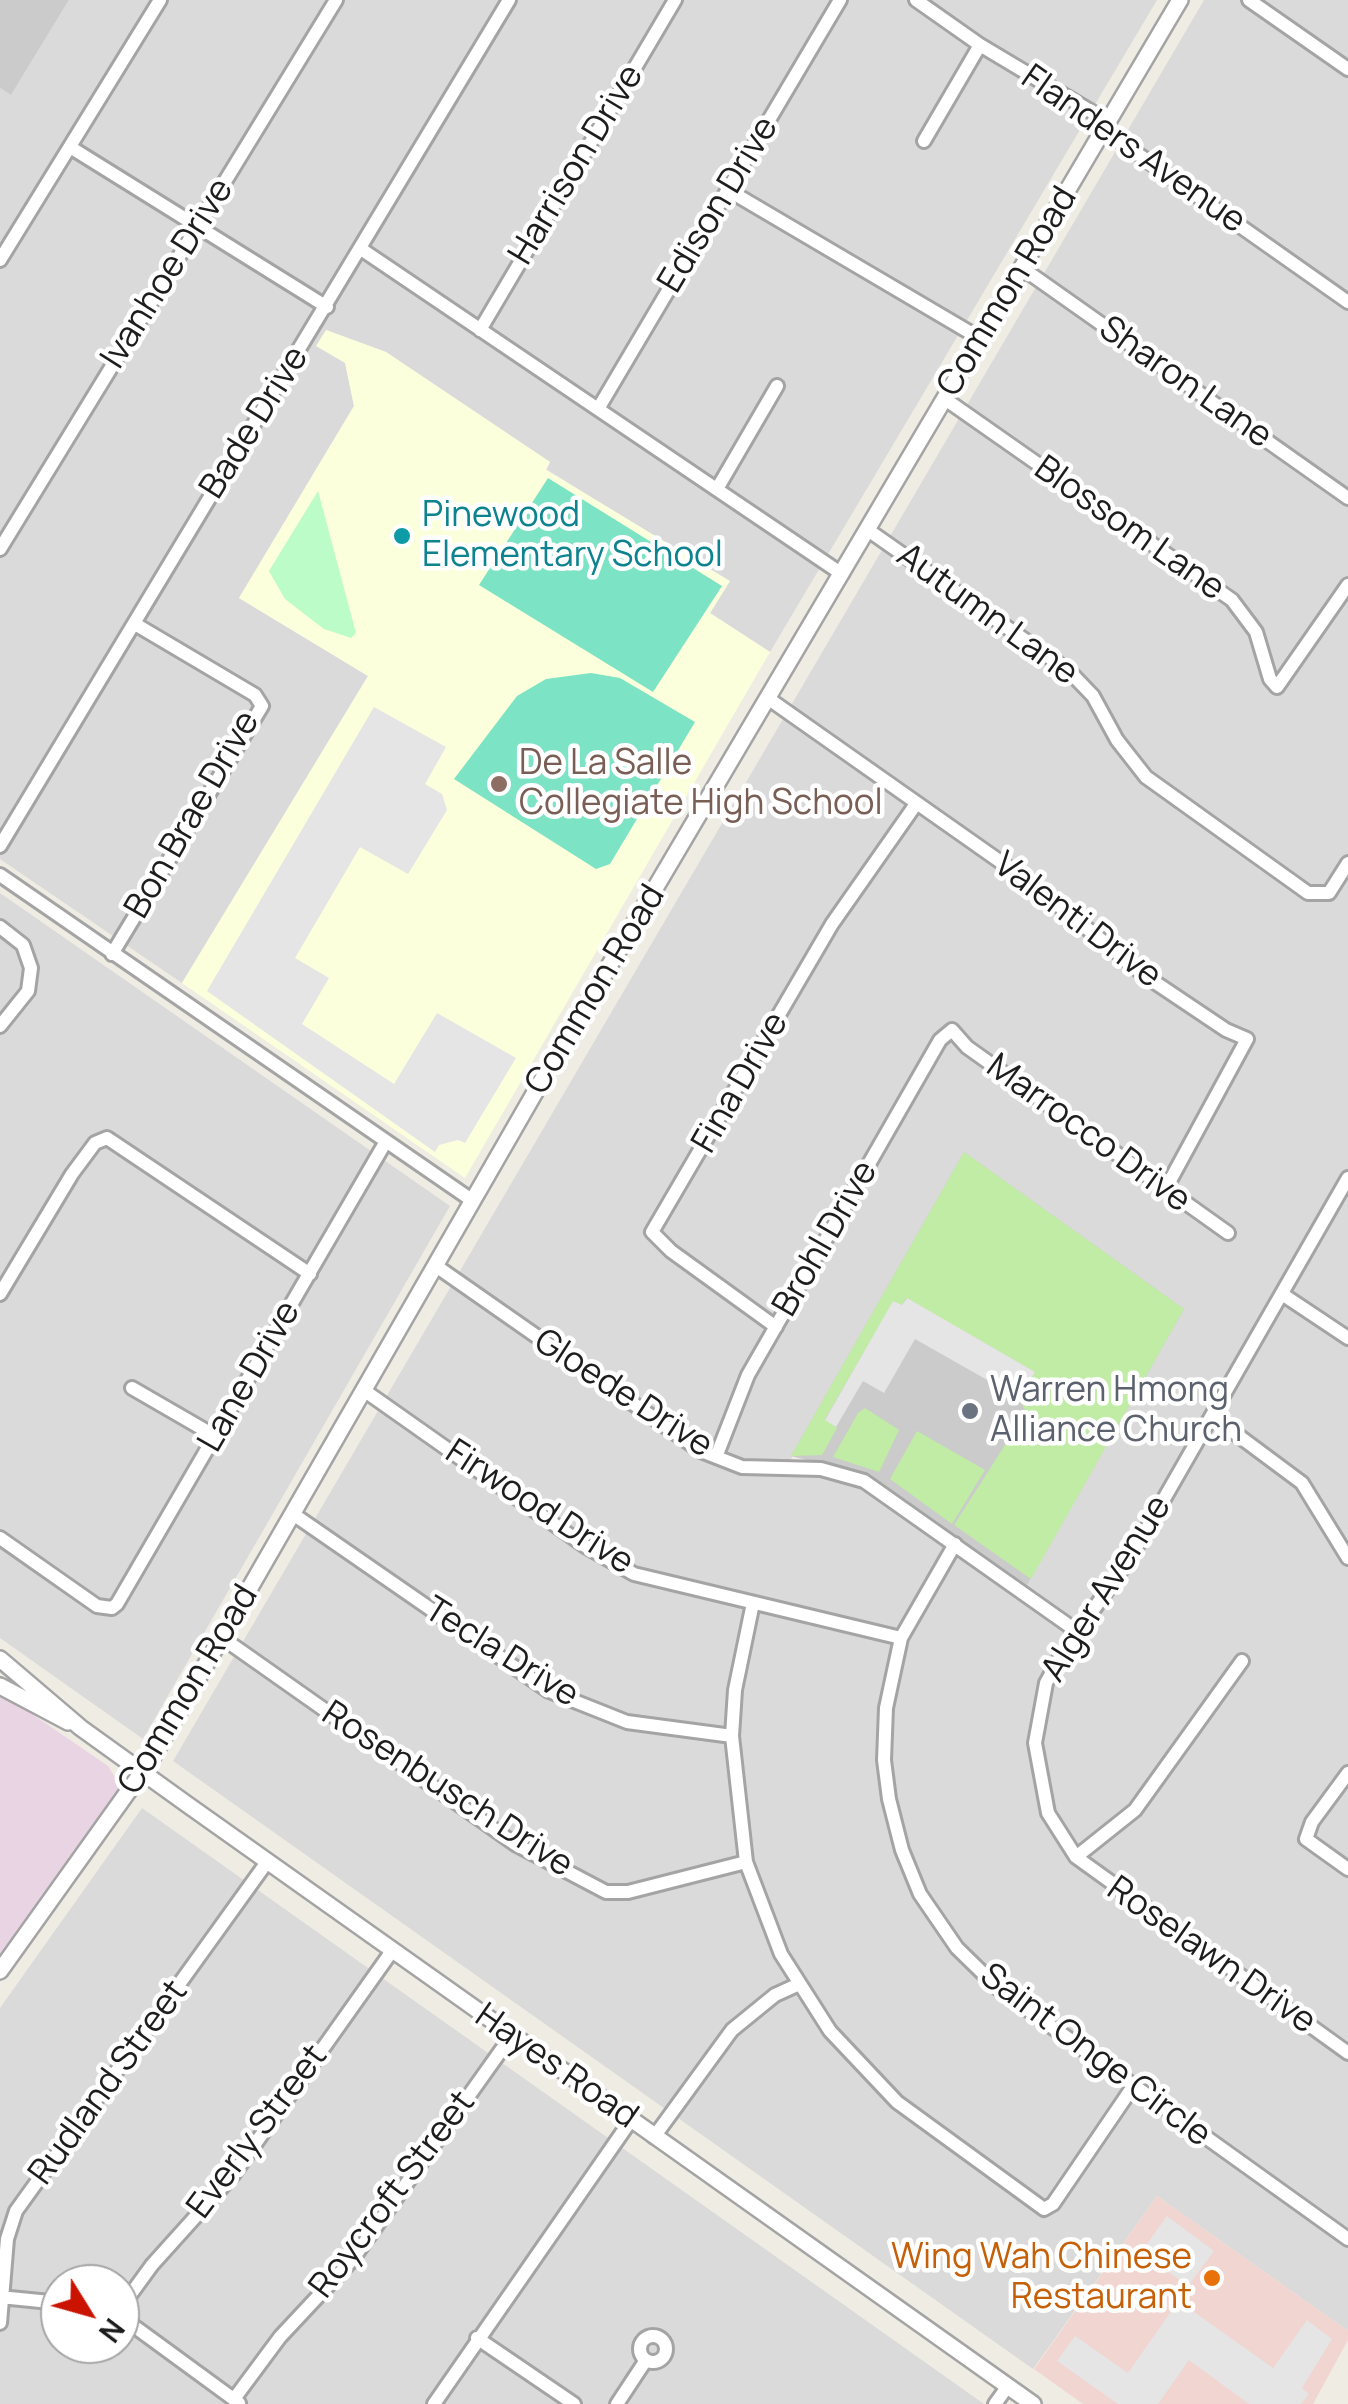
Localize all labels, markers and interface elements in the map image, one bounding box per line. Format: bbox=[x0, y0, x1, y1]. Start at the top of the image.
street label: Flanders Avenue bbox=[1013, 57, 1253, 243]
street label: Harrison Drive bbox=[501, 58, 653, 272]
street label: Edison Drive bbox=[650, 110, 788, 300]
street label: Ivanhoe Drive bbox=[93, 171, 243, 377]
street label: Common Road bbox=[929, 180, 1087, 404]
street label: Sharon Lane bbox=[1091, 308, 1279, 458]
street label: Bade Drive bbox=[192, 339, 318, 507]
street label: Blossom Lane bbox=[1026, 448, 1232, 610]
place label: Pinewood Elementary School bbox=[422, 495, 723, 577]
marker: Pinewood Elementary School bbox=[391, 525, 413, 547]
street label: Autumn Lane bbox=[888, 535, 1086, 695]
street label: Bon Brae Drive bbox=[117, 704, 269, 926]
place label: De La Salle Collegiate High School bbox=[519, 743, 883, 825]
marker: De La Salle Collegiate High School bbox=[488, 773, 510, 795]
street label: Valenti Drive bbox=[985, 844, 1169, 998]
street label: Common Road bbox=[517, 878, 675, 1102]
street label: Fina Drive bbox=[684, 1005, 798, 1161]
street label: Marrocco Drive bbox=[978, 1046, 1198, 1222]
street label: Brohl Drive bbox=[765, 1154, 887, 1324]
street label: Lane Drive bbox=[190, 1294, 310, 1460]
street label: Gloede Drive bbox=[526, 1321, 720, 1467]
place label: Warren Hmong Alliance Church bbox=[990, 1370, 1242, 1452]
marker: Warren Hmong Alliance Church bbox=[959, 1400, 981, 1422]
street label: Firwood Drive bbox=[437, 1432, 641, 1584]
street label: Alger Avenue bbox=[1033, 1488, 1181, 1690]
street label: Common Road bbox=[110, 1578, 268, 1802]
street label: Tecla Drive bbox=[416, 1589, 586, 1717]
street label: Rosenbusch Drive bbox=[314, 1693, 580, 1887]
street label: Roselawn Drive bbox=[1099, 1869, 1323, 2043]
street label: Saint Onge Circle bbox=[971, 1956, 1219, 2156]
street label: Rudland Street bbox=[21, 1973, 197, 2193]
street label: Hayes Road bbox=[467, 1996, 645, 2138]
street label: Everly Street bbox=[179, 2037, 337, 2227]
street label: Roycroft Street bbox=[301, 2083, 485, 2307]
place label: Wing Wah Chinese Restaurant bbox=[891, 2237, 1192, 2319]
north arrow bbox=[40, 2264, 140, 2364]
marker: Wing Wah Chinese Restaurant bbox=[1201, 2267, 1223, 2289]
text: N bbox=[91, 2311, 134, 2350]

